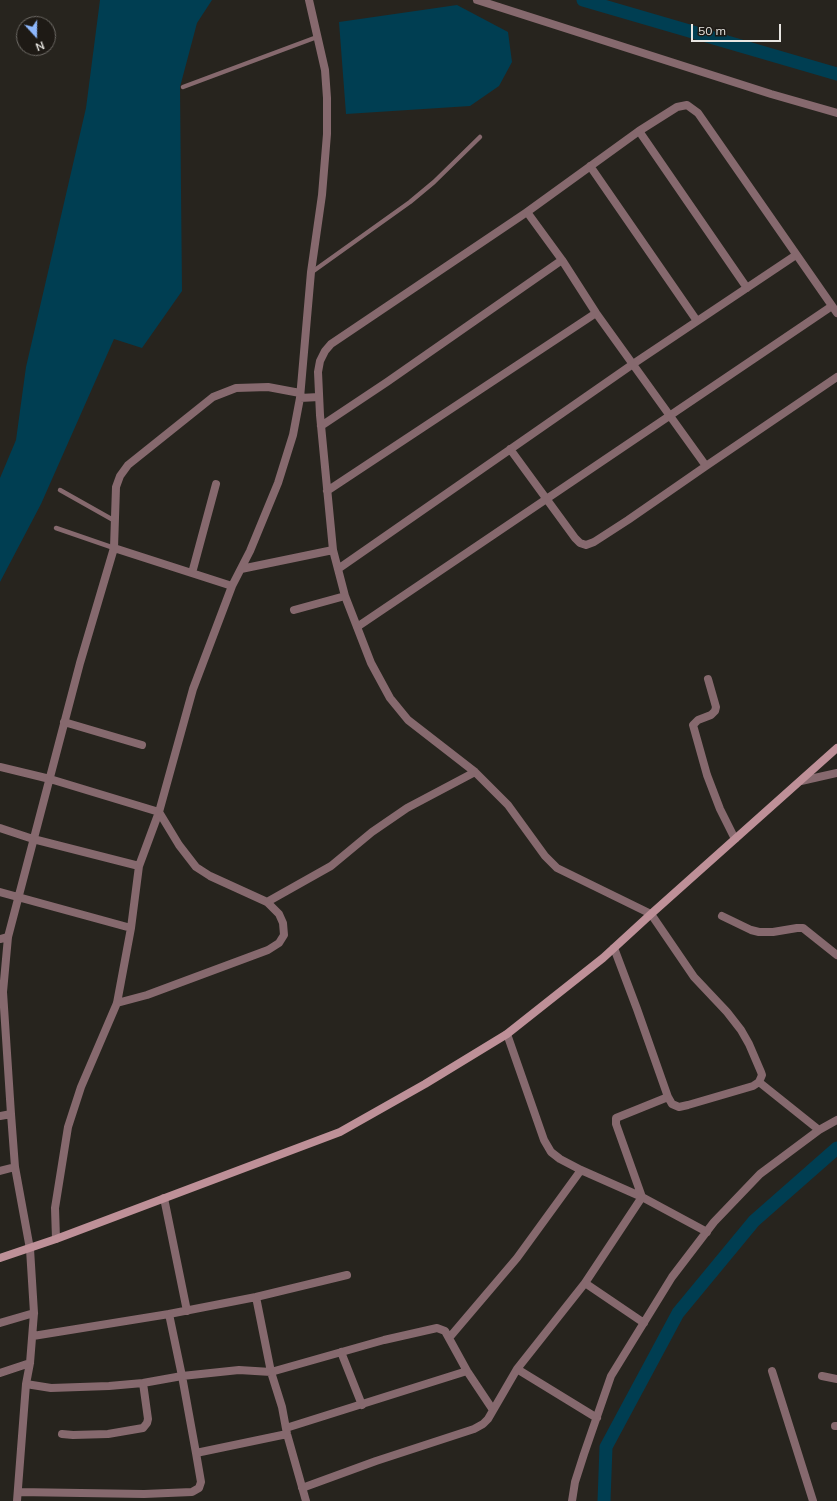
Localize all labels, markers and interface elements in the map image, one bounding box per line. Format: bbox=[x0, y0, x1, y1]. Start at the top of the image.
north arrow bbox=[16, 16, 56, 56]
scale bar bbox=[693, 16, 783, 42]
text: 50 m bbox=[698, 23, 726, 38]
text: N bbox=[34, 38, 46, 54]

